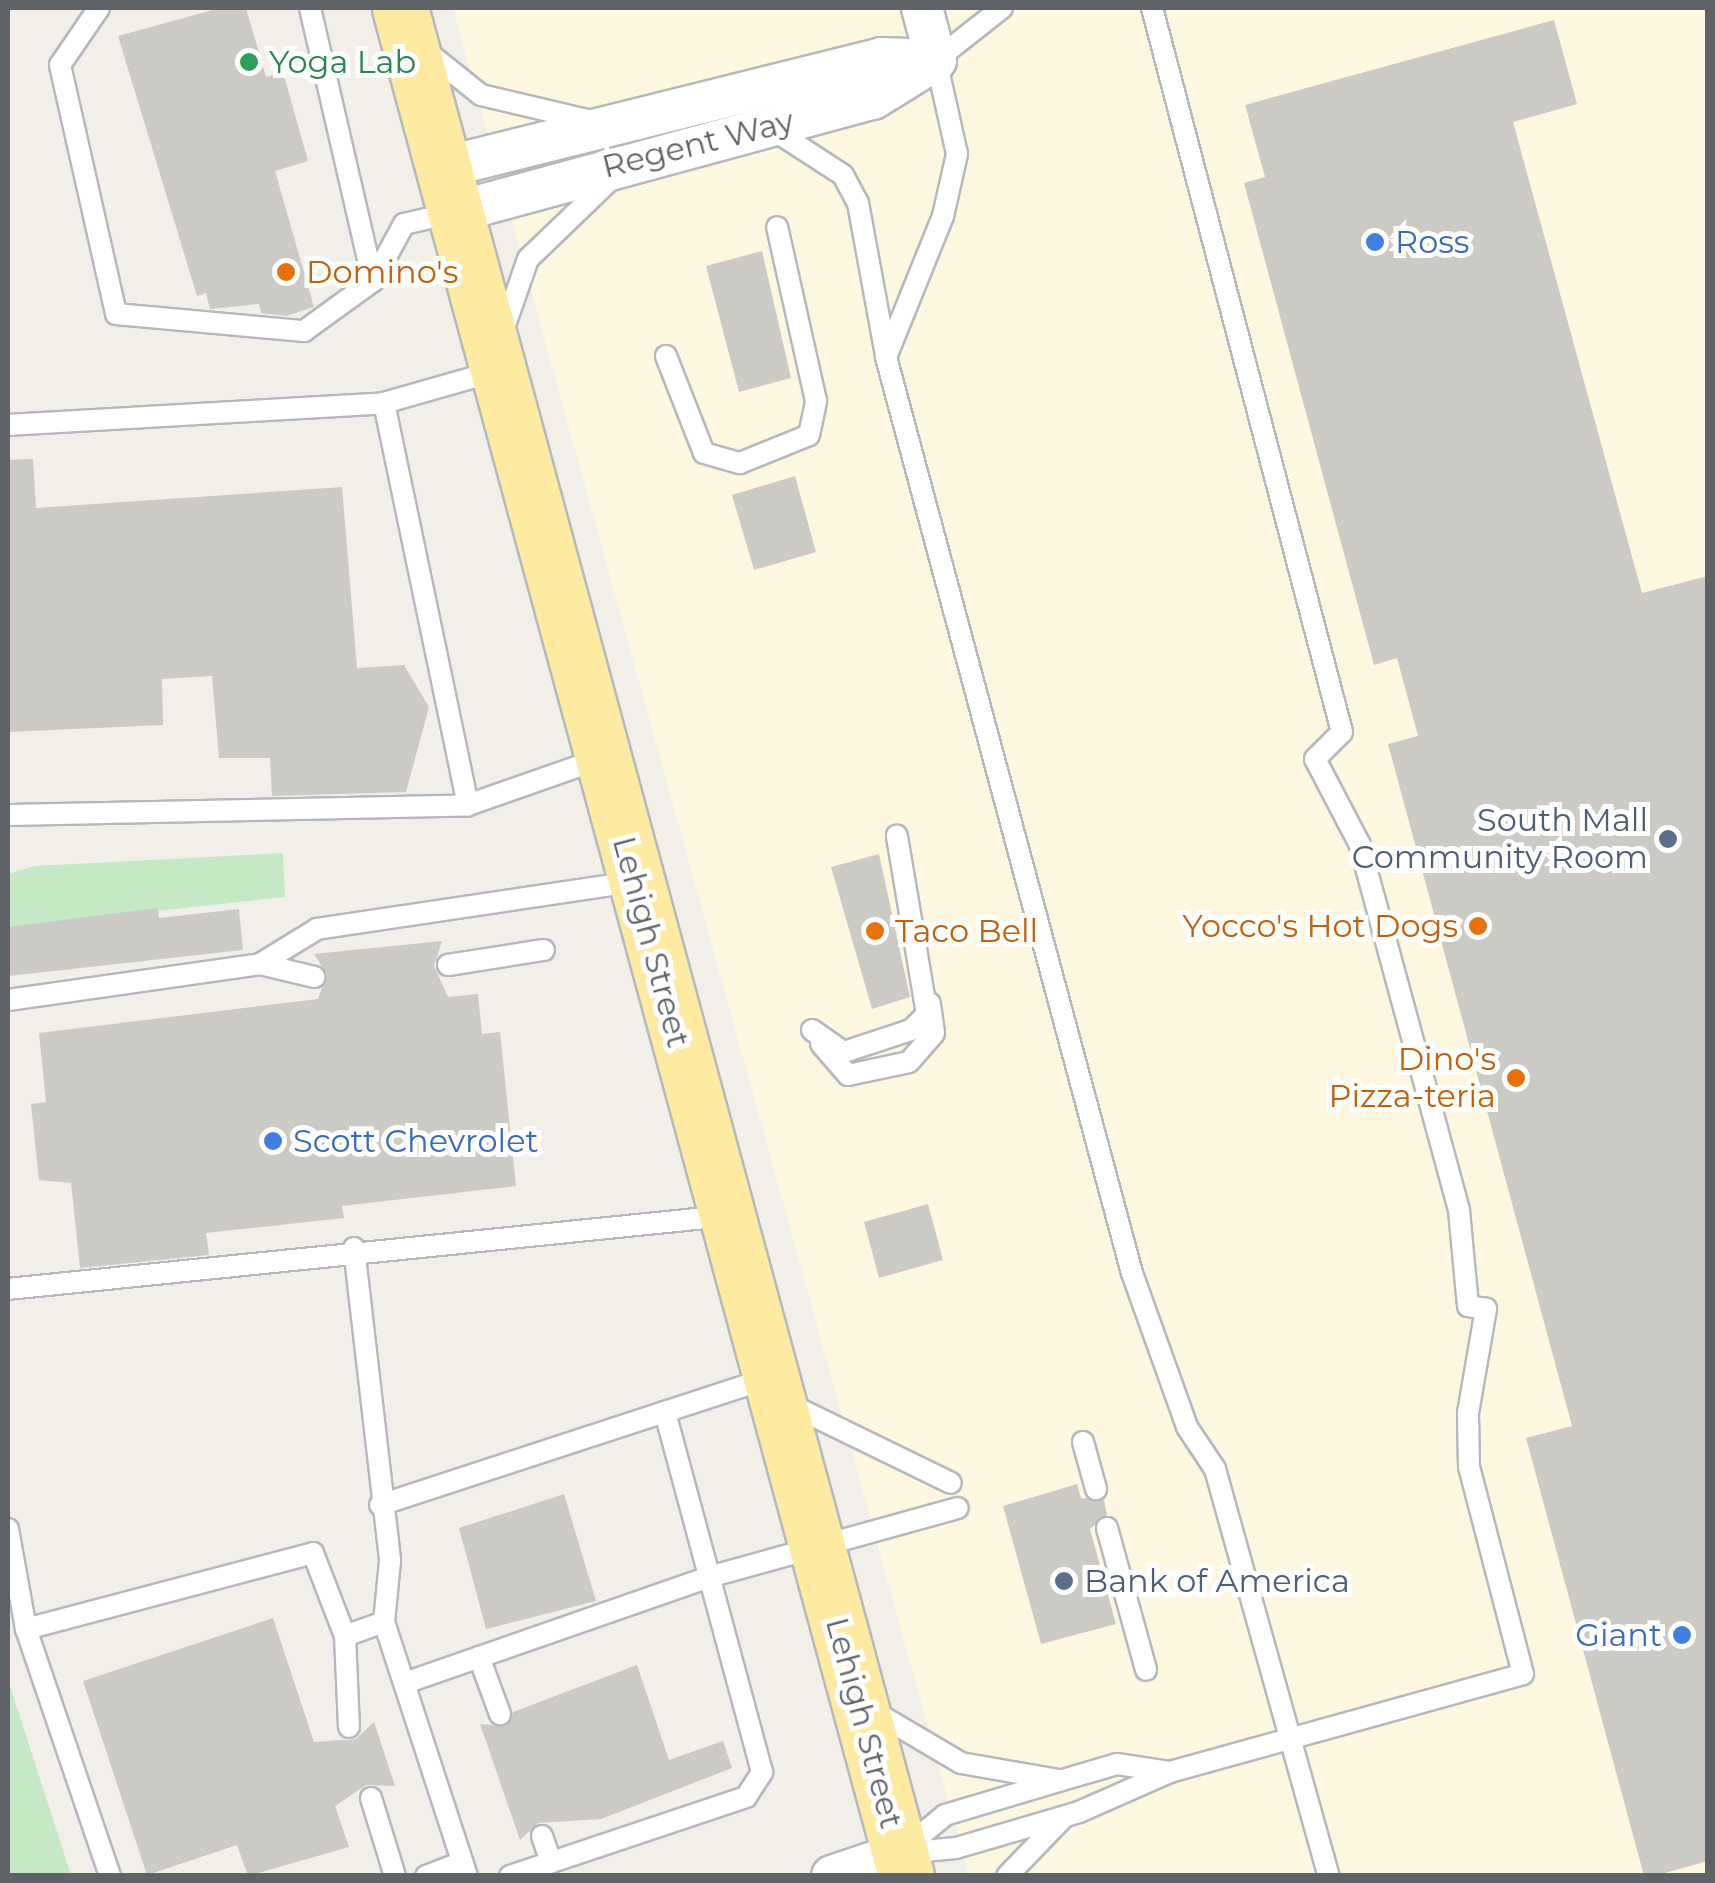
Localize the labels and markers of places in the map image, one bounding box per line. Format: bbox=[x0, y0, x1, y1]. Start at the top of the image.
place label: Yoga Lab bbox=[269, 43, 416, 81]
marker: Yoga Lab bbox=[238, 51, 260, 73]
place label: Ross bbox=[1395, 223, 1469, 261]
marker: Ross bbox=[1364, 231, 1386, 253]
place label: Domino's bbox=[306, 253, 458, 291]
marker: Domino's bbox=[275, 261, 297, 283]
place label: South Mall Community Room bbox=[1352, 802, 1648, 877]
marker: South Mall Community Room bbox=[1657, 828, 1679, 850]
place label: Yocco's Hot Dogs bbox=[1183, 907, 1458, 945]
place label: Taco Bell bbox=[895, 912, 1038, 950]
marker: Yocco's Hot Dogs bbox=[1467, 915, 1489, 937]
marker: Taco Bell bbox=[864, 920, 886, 942]
place label: Dino's Pizza-teria bbox=[1328, 1041, 1496, 1116]
marker: Dino's Pizza-teria bbox=[1505, 1067, 1527, 1089]
place label: Scott Chevrolet bbox=[293, 1122, 538, 1160]
marker: Scott Chevrolet bbox=[262, 1130, 284, 1152]
place label: Bank of America bbox=[1084, 1562, 1350, 1600]
marker: Bank of America bbox=[1053, 1570, 1075, 1592]
place label: Giant bbox=[1575, 1616, 1662, 1654]
marker: Giant bbox=[1671, 1624, 1693, 1646]

